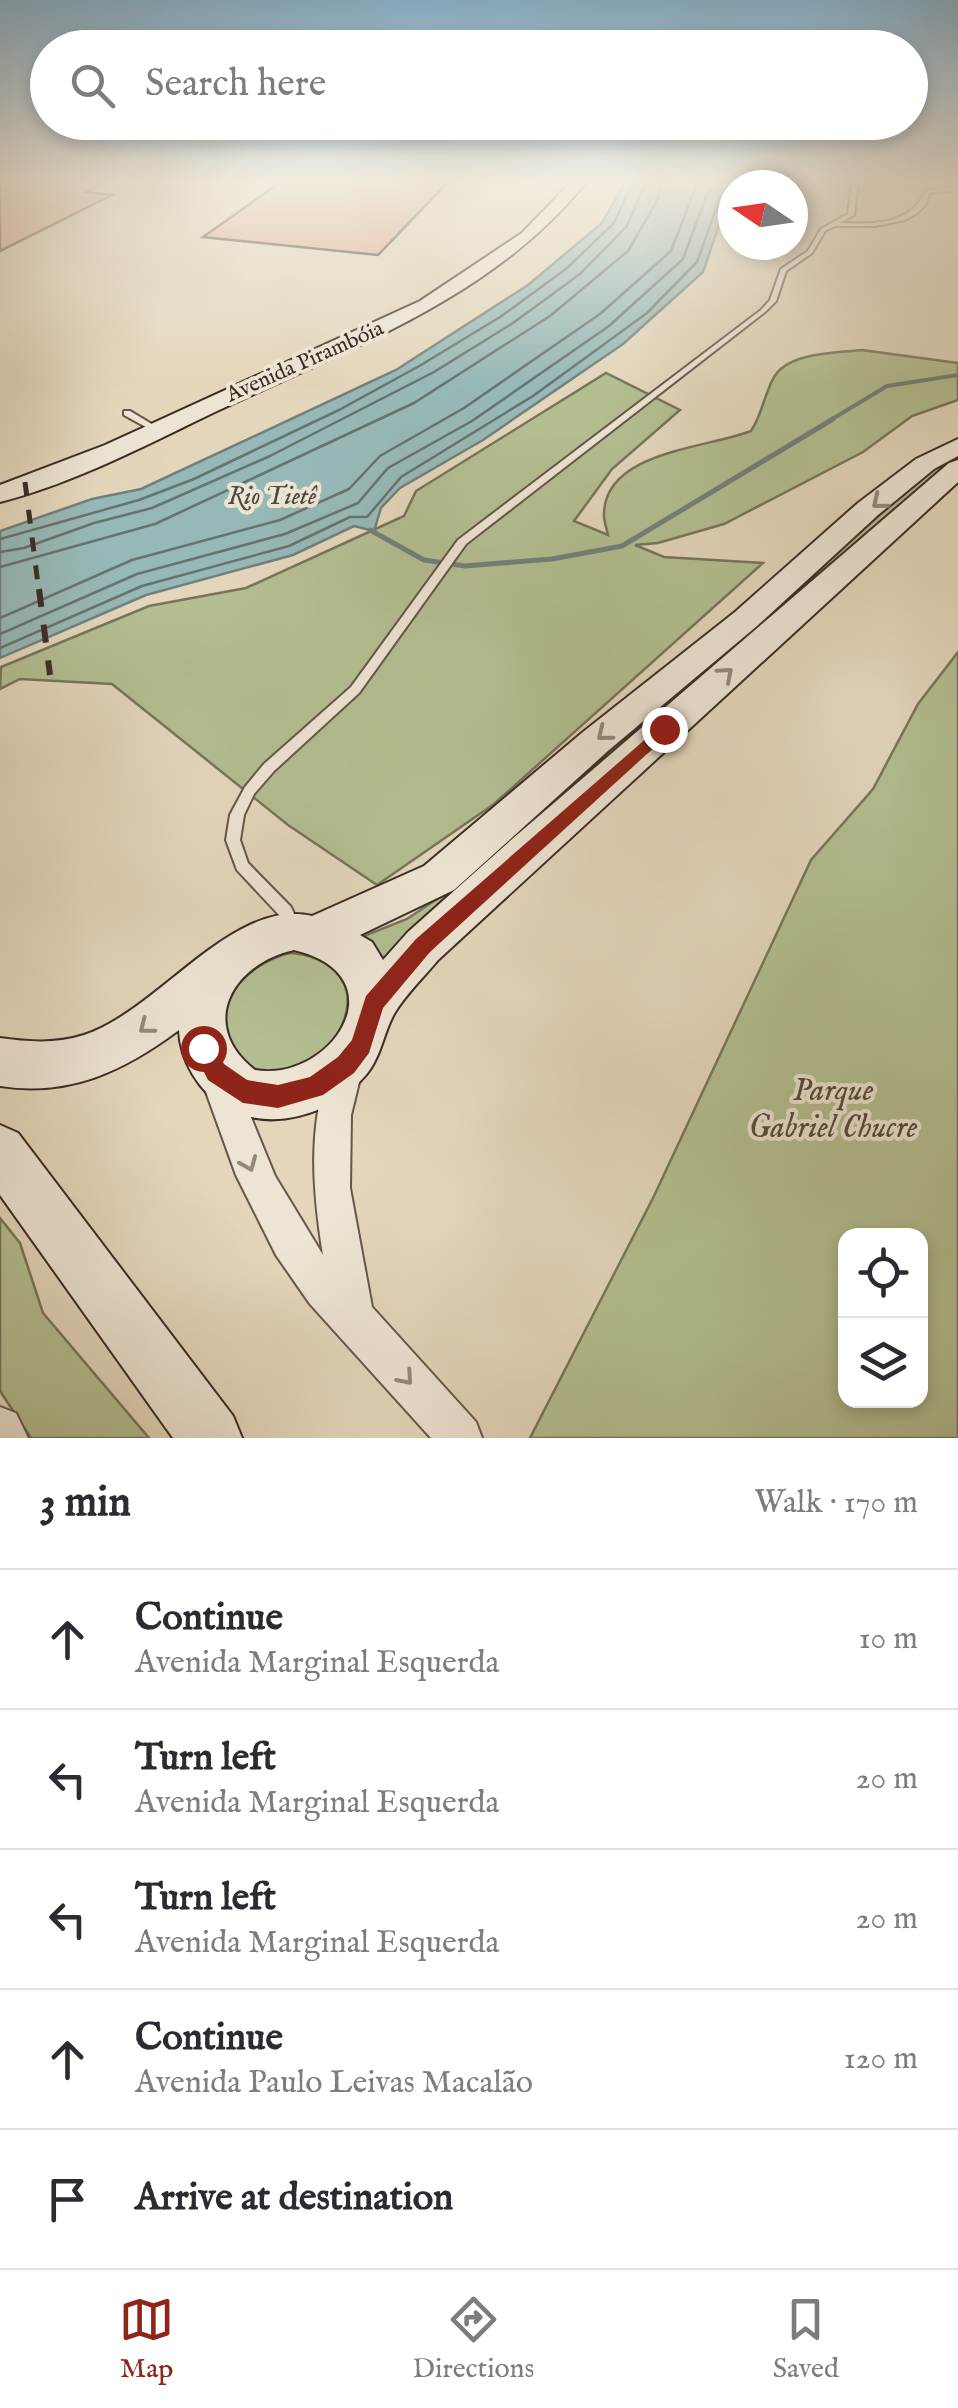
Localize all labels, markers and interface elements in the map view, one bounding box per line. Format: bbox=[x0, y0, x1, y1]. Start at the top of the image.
search box bbox=[30, 30, 928, 140]
icon: search bbox=[65, 58, 120, 113]
text: Search here bbox=[145, 61, 326, 109]
north arrow bbox=[718, 170, 808, 260]
street label: Avenida Pirambóia bbox=[221, 314, 389, 410]
water label: Rio Tietê bbox=[228, 481, 318, 513]
one-way arrow bbox=[872, 490, 890, 508]
one-way arrow bbox=[714, 668, 733, 686]
route end bbox=[642, 707, 688, 753]
one-way arrow bbox=[598, 722, 616, 740]
one-way arrow bbox=[139, 1015, 157, 1033]
route start bbox=[181, 1026, 227, 1072]
park label: Parque Gabriel Chucre bbox=[749, 1071, 918, 1149]
one-way arrow bbox=[237, 1154, 257, 1172]
map controls bbox=[838, 1228, 928, 1408]
button: locate bbox=[838, 1228, 928, 1318]
button: layers bbox=[838, 1318, 928, 1408]
one-way arrow bbox=[395, 1366, 413, 1385]
text: 3 min bbox=[40, 1477, 131, 1530]
text: Walk · 170 m bbox=[754, 1483, 918, 1524]
text: Continue bbox=[135, 1595, 283, 1643]
icon: ahead bbox=[40, 1612, 95, 1667]
text: 10 m bbox=[859, 1619, 918, 1660]
text: Avenida Marginal Esquerda bbox=[135, 1643, 499, 1684]
text: Turn left bbox=[135, 1735, 276, 1783]
icon: left bbox=[40, 1752, 95, 1807]
text: 20 m bbox=[856, 1759, 918, 1800]
text: Avenida Marginal Esquerda bbox=[135, 1783, 499, 1824]
text: Turn left bbox=[135, 1875, 276, 1923]
icon: left bbox=[40, 1892, 95, 1947]
text: 20 m bbox=[856, 1899, 918, 1940]
text: Avenida Marginal Esquerda bbox=[135, 1923, 499, 1964]
text: Continue bbox=[135, 2015, 283, 2063]
icon: ahead bbox=[40, 2032, 95, 2087]
text: 120 m bbox=[844, 2039, 918, 2080]
text: Avenida Paulo Leivas Macalão bbox=[135, 2063, 533, 2104]
icon: arrive bbox=[40, 2172, 95, 2227]
text: Arrive at destination bbox=[135, 2175, 453, 2223]
tab: Map bbox=[119, 2292, 174, 2387]
tab: Directions bbox=[412, 2292, 534, 2387]
tab: Saved bbox=[773, 2292, 839, 2387]

